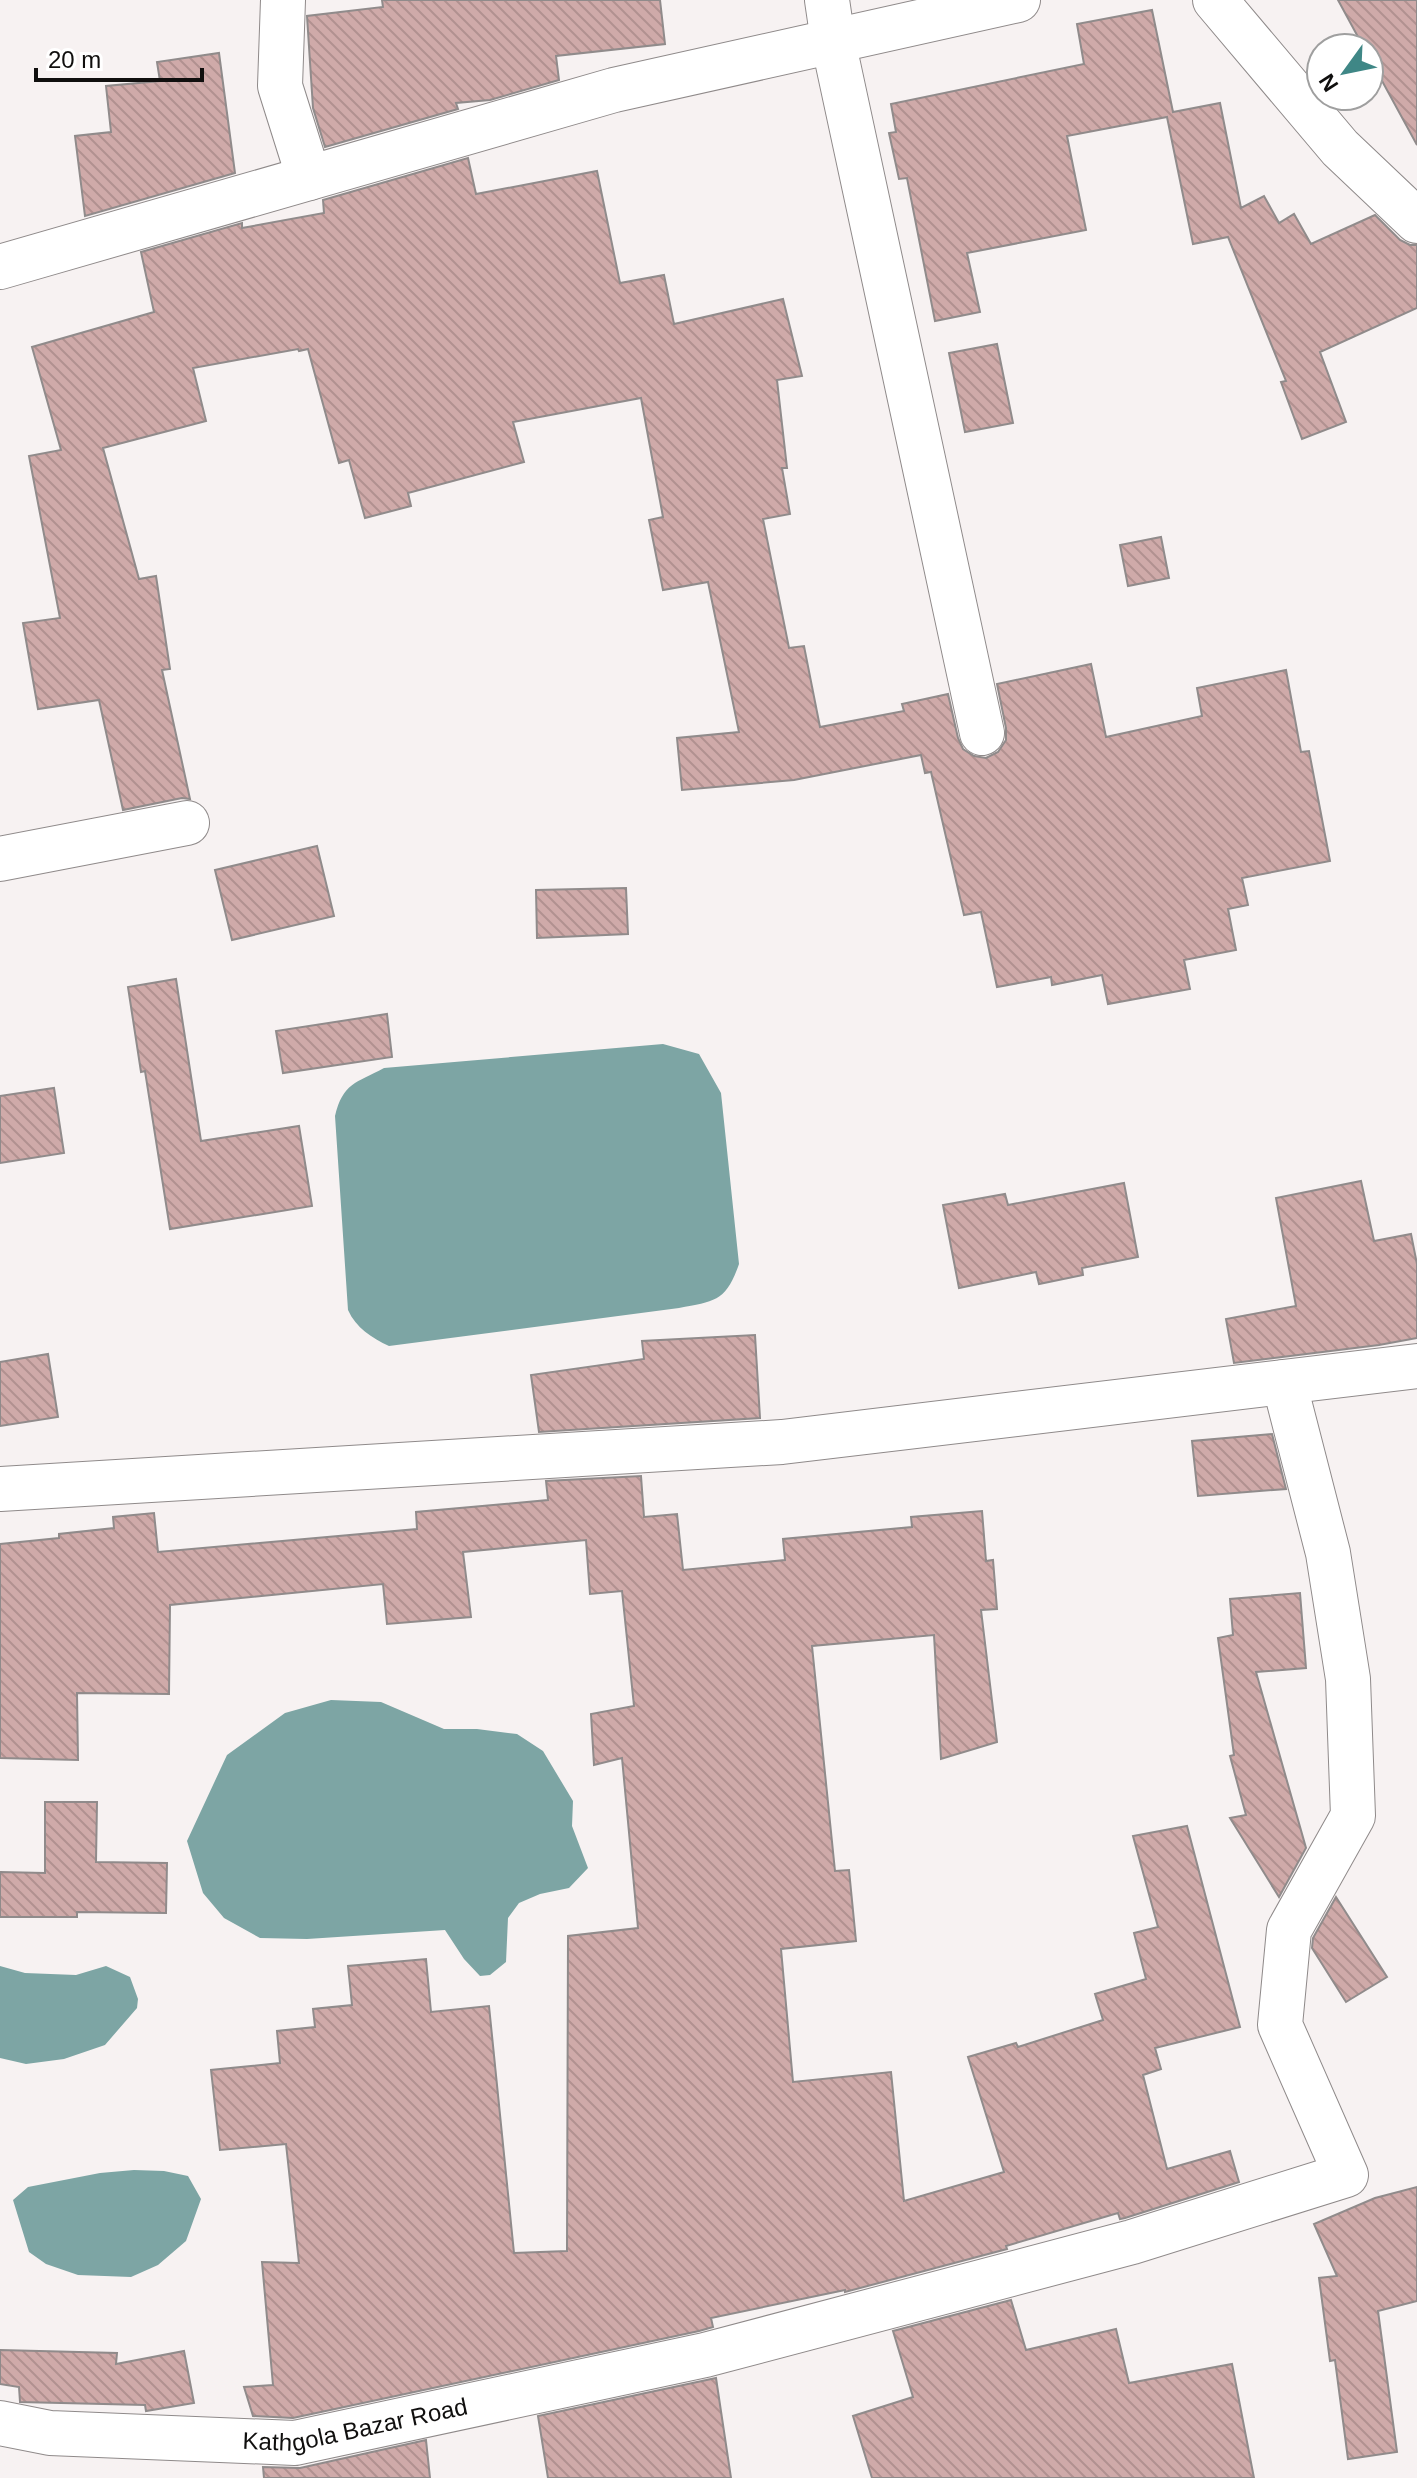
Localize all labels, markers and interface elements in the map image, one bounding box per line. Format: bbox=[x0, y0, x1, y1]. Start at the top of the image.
scale bar bbox=[36, 32, 202, 82]
north arrow bbox=[1305, 32, 1385, 112]
text: 20 m bbox=[48, 46, 101, 73]
text: N bbox=[1314, 69, 1343, 96]
street label: Kathgola Bazar Road bbox=[242, 2392, 470, 2456]

